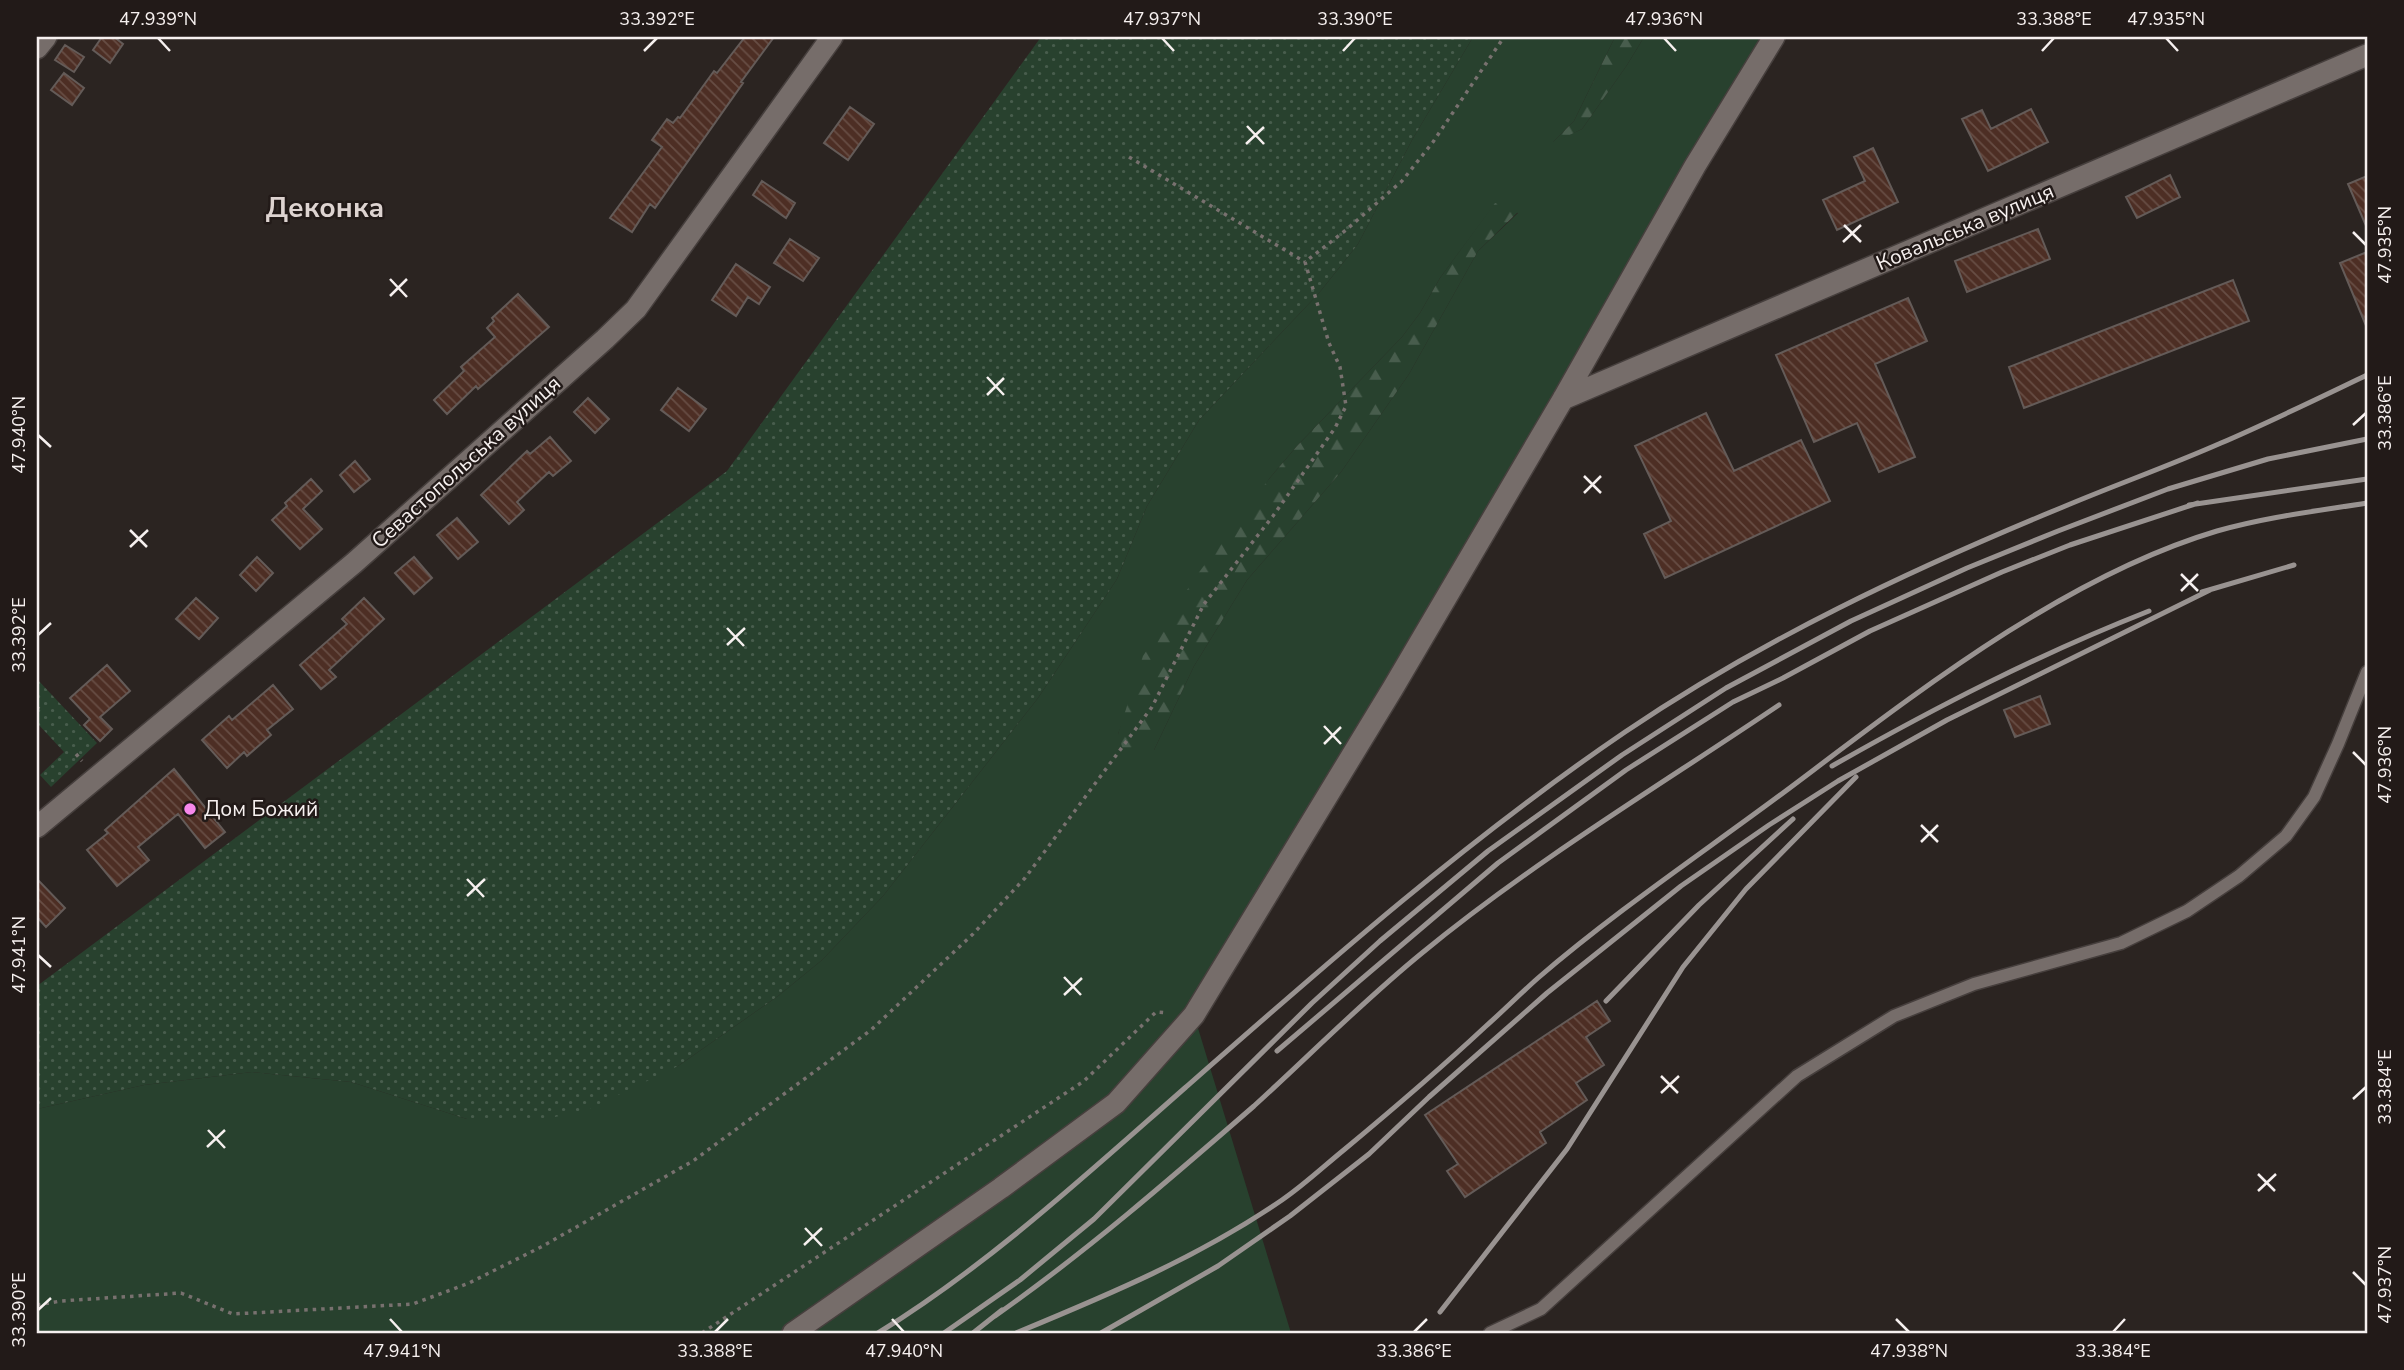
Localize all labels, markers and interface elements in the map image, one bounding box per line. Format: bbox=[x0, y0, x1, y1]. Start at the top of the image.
text: 47.939°N bbox=[119, 7, 197, 31]
text: 33.392°E bbox=[619, 7, 695, 31]
text: 47.937°N bbox=[1123, 7, 1201, 31]
text: 33.390°E bbox=[1317, 7, 1393, 31]
text: 47.936°N bbox=[1625, 7, 1703, 31]
text: 33.388°E bbox=[2016, 7, 2092, 31]
text: 47.935°N bbox=[2127, 7, 2205, 31]
street label: Ковальська вулиця bbox=[1872, 177, 2058, 277]
district label: Деконка bbox=[266, 189, 384, 227]
text: 47.935°N bbox=[2373, 206, 2397, 284]
street label: Севастопольська вулиця bbox=[365, 369, 567, 555]
text: 33.386°E bbox=[2373, 375, 2397, 451]
text: 47.940°N bbox=[7, 396, 31, 474]
text: 33.392°E bbox=[7, 597, 31, 673]
text: 47.936°N bbox=[2373, 726, 2397, 804]
place label: Дом Божий bbox=[204, 795, 318, 823]
marker: Дом Божий bbox=[182, 801, 198, 817]
text: 47.941°N bbox=[7, 916, 31, 994]
text: 33.384°E bbox=[2373, 1049, 2397, 1125]
text: 47.937°N bbox=[2373, 1246, 2397, 1324]
text: 33.390°E bbox=[7, 1272, 31, 1348]
text: 47.941°N bbox=[363, 1339, 441, 1363]
text: 33.388°E bbox=[677, 1339, 753, 1363]
text: 47.940°N bbox=[865, 1339, 943, 1363]
text: 33.386°E bbox=[1376, 1339, 1452, 1363]
text: 47.938°N bbox=[1870, 1339, 1948, 1363]
text: 33.384°E bbox=[2075, 1339, 2151, 1363]

